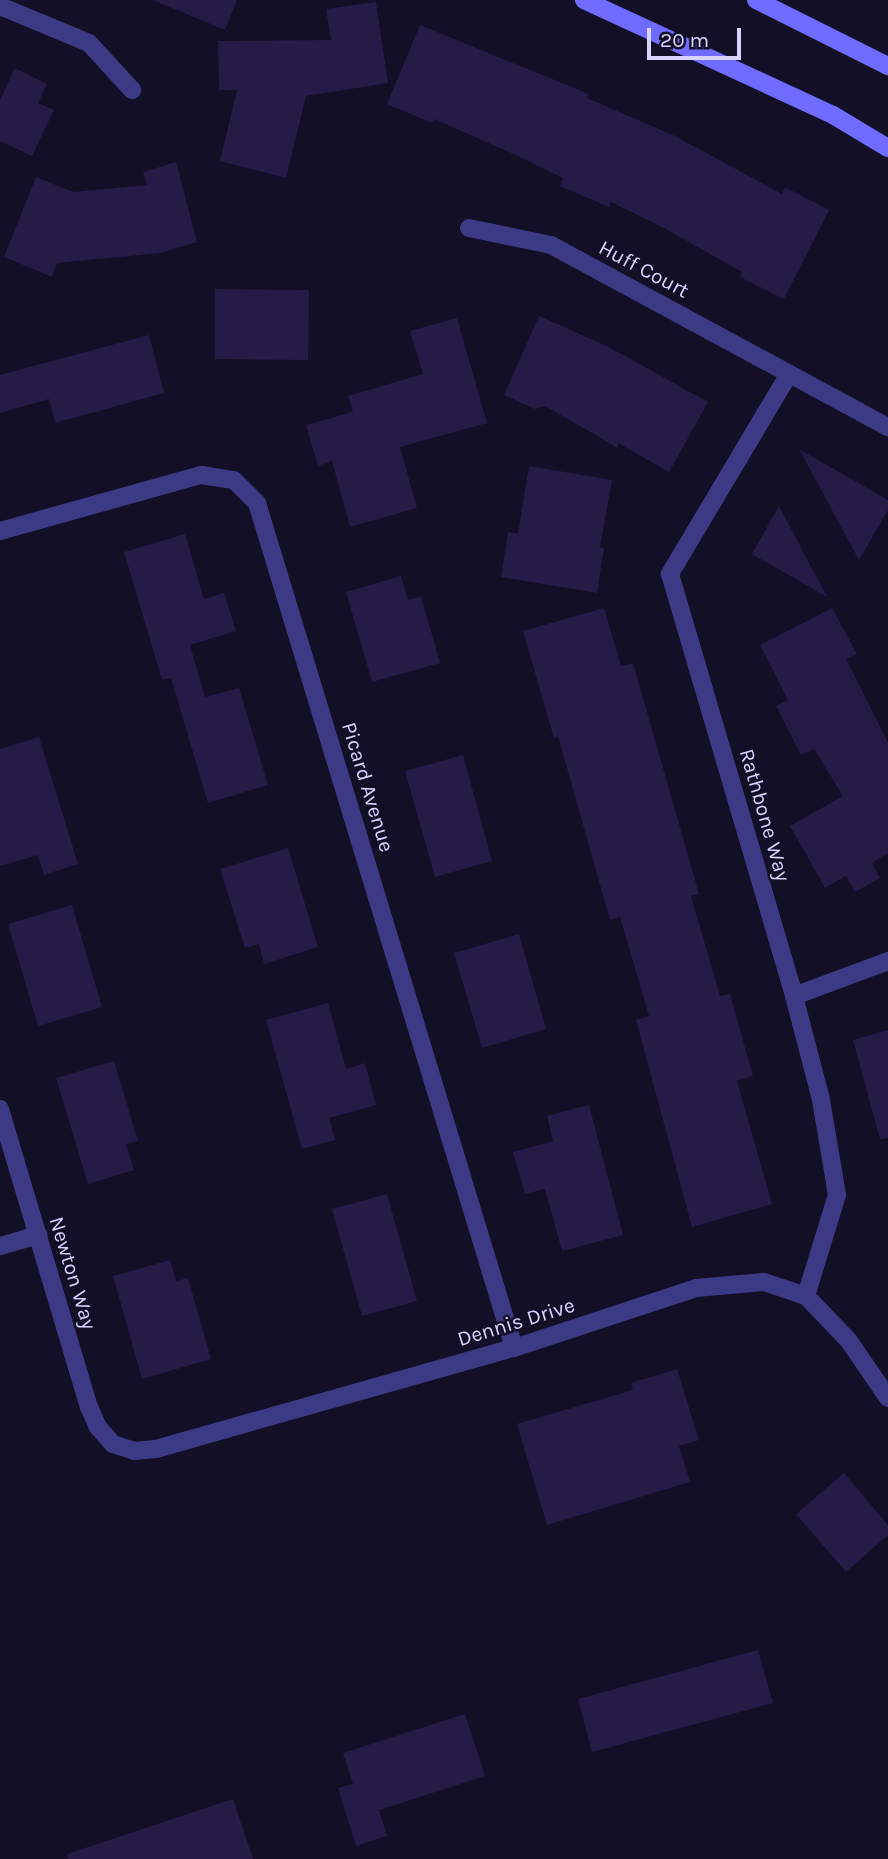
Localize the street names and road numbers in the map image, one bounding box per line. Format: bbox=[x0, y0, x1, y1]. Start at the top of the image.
street label: Huff Court bbox=[595, 235, 693, 303]
street label: Picard Avenue bbox=[336, 719, 400, 855]
street label: Rathbone Way bbox=[734, 746, 796, 884]
street label: Newton Way bbox=[44, 1213, 102, 1333]
street label: Dennis Drive bbox=[454, 1292, 578, 1352]

